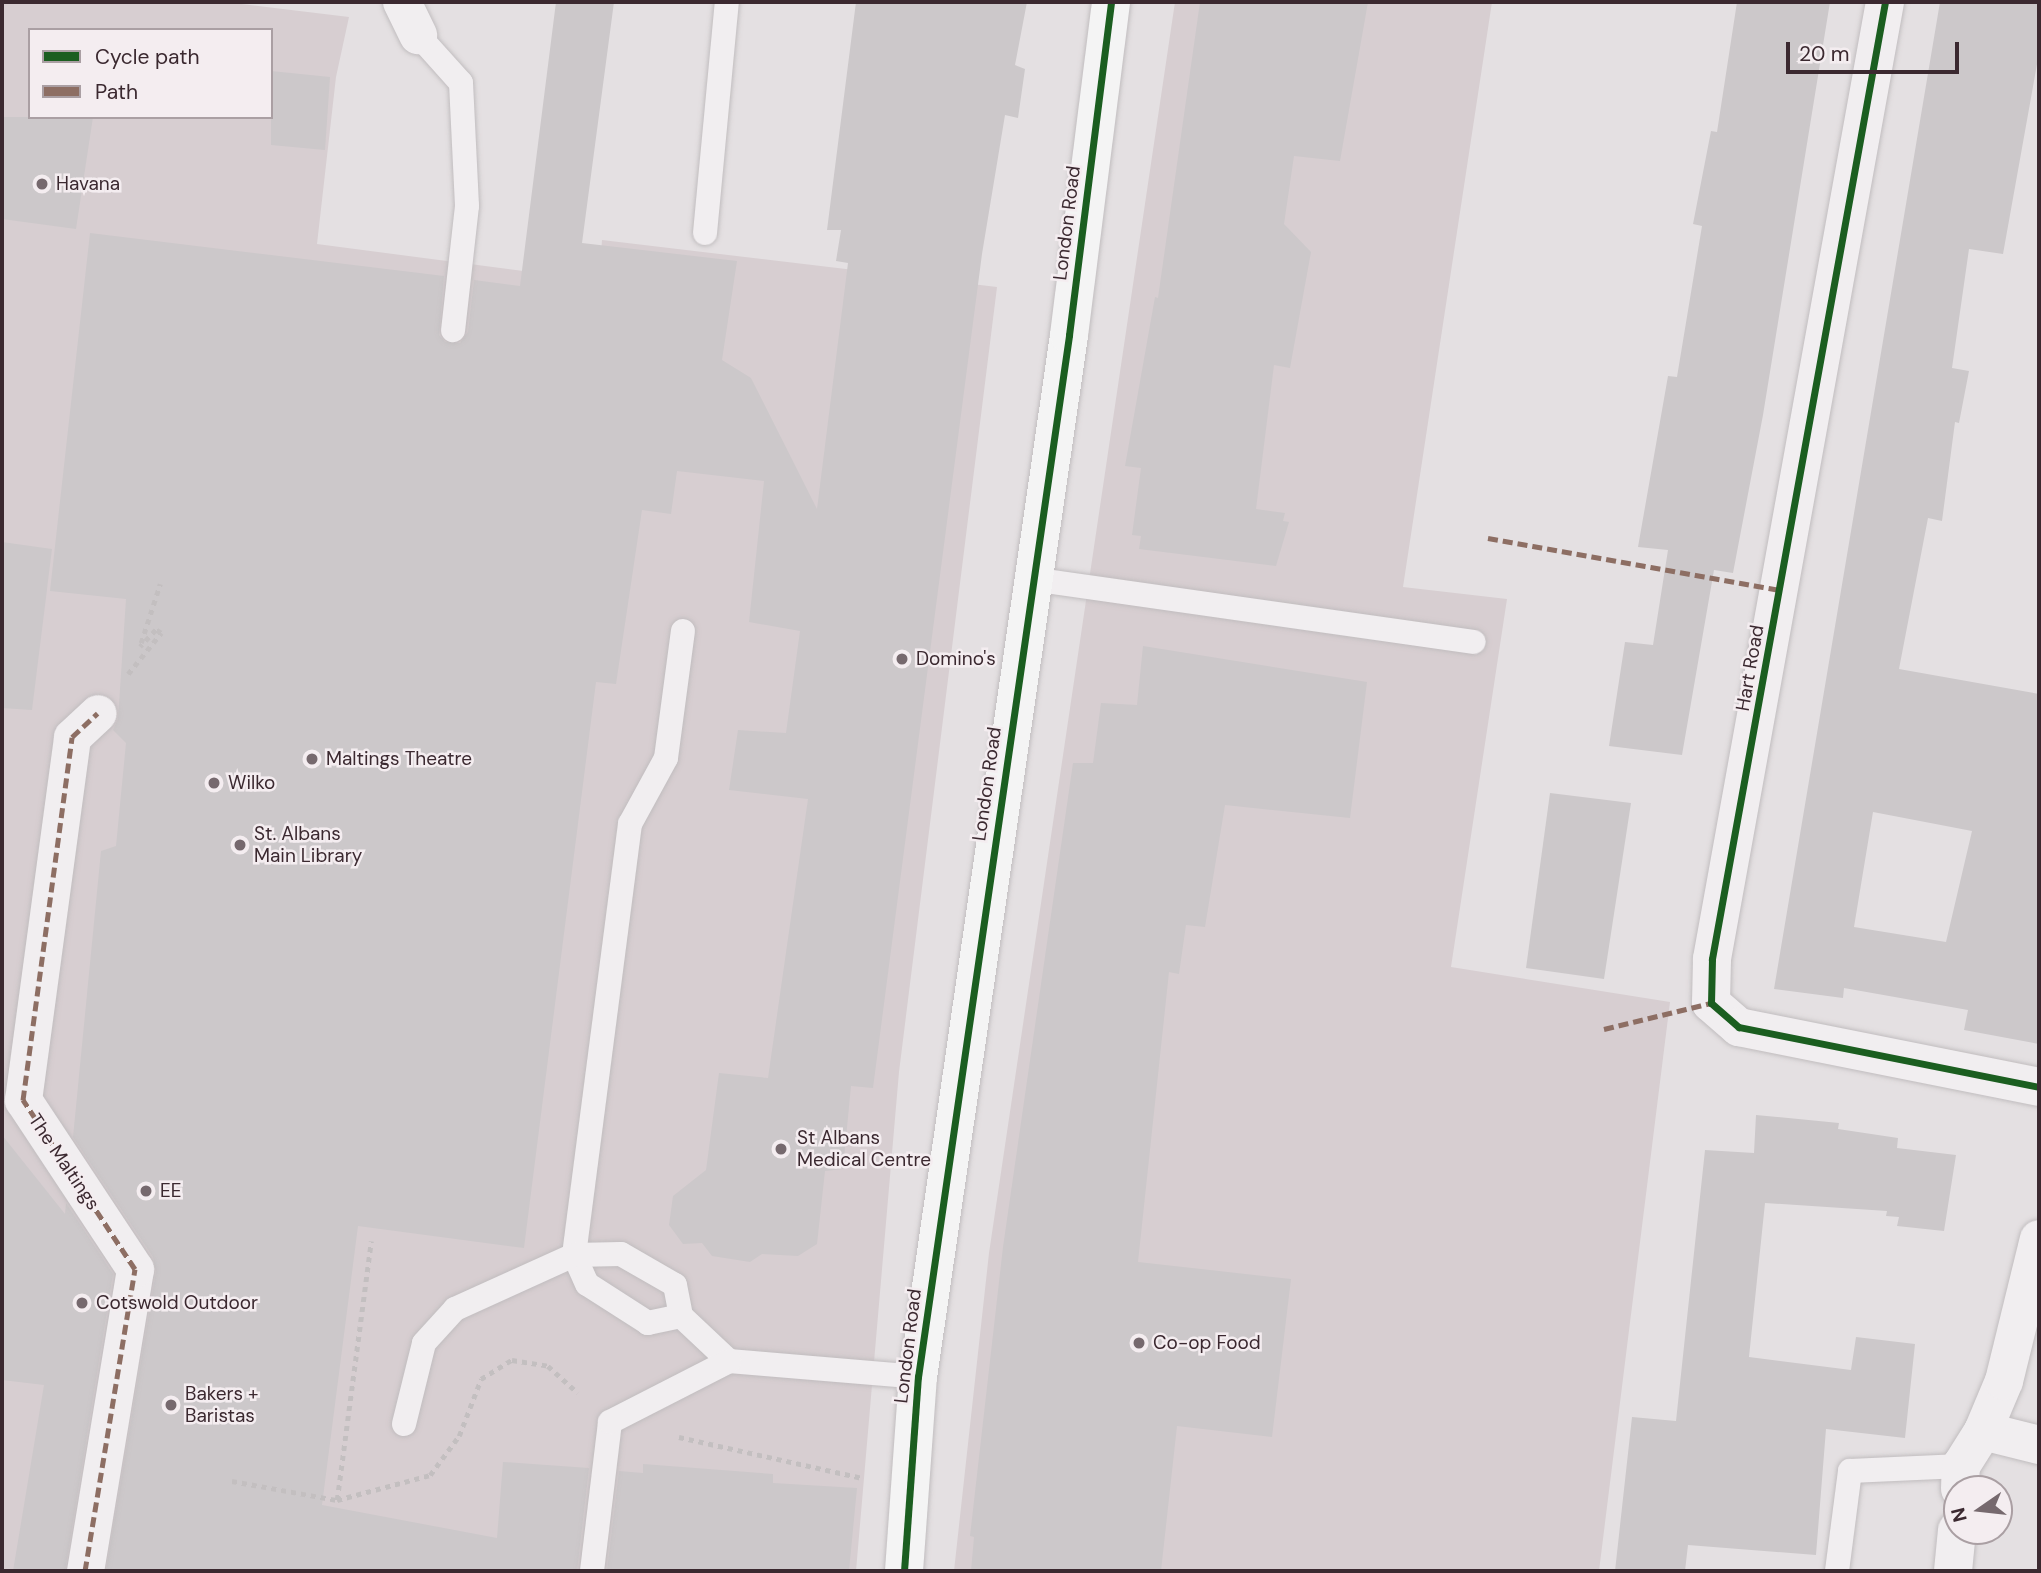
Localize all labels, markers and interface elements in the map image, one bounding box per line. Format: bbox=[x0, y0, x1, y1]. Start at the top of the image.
legend bbox=[28, 28, 273, 119]
scale bar bbox=[1789, 28, 1962, 72]
text: 20 m bbox=[1799, 40, 1850, 68]
text: Cycle path bbox=[95, 43, 200, 71]
text: Path bbox=[95, 78, 138, 106]
street label: London Road bbox=[1049, 164, 1085, 282]
place label: Havana bbox=[56, 173, 120, 195]
marker: Havana bbox=[34, 176, 50, 192]
street label: Hart Road bbox=[1731, 623, 1769, 713]
place label: Domino's bbox=[916, 648, 996, 670]
marker: Domino's bbox=[894, 651, 910, 667]
street label: London Road bbox=[968, 725, 1006, 843]
place label: Maltings Theatre bbox=[326, 748, 472, 770]
marker: Maltings Theatre bbox=[304, 751, 320, 767]
place label: Wilko bbox=[228, 772, 275, 794]
marker: Wilko bbox=[206, 775, 222, 791]
place label: St. Albans Main Library bbox=[254, 823, 362, 867]
marker: St. Albans Main Library bbox=[232, 837, 248, 853]
street label: The Maltings bbox=[24, 1110, 104, 1214]
place label: St Albans Medical Centre bbox=[797, 1127, 931, 1171]
marker: St Albans Medical Centre bbox=[771, 1139, 791, 1159]
place label: EE bbox=[160, 1180, 181, 1202]
marker: EE bbox=[138, 1183, 154, 1199]
street label: London Road bbox=[890, 1287, 926, 1405]
place label: Cotswold Outdoor bbox=[96, 1292, 258, 1314]
marker: Cotswold Outdoor bbox=[74, 1295, 90, 1311]
place label: Co-op Food bbox=[1153, 1332, 1261, 1354]
marker: Co-op Food bbox=[1131, 1335, 1147, 1351]
place label: Bakers + Baristas bbox=[185, 1383, 259, 1427]
marker: Bakers + Baristas bbox=[163, 1397, 179, 1413]
north arrow bbox=[1943, 1475, 2013, 1545]
text: N bbox=[1945, 1505, 1973, 1524]

